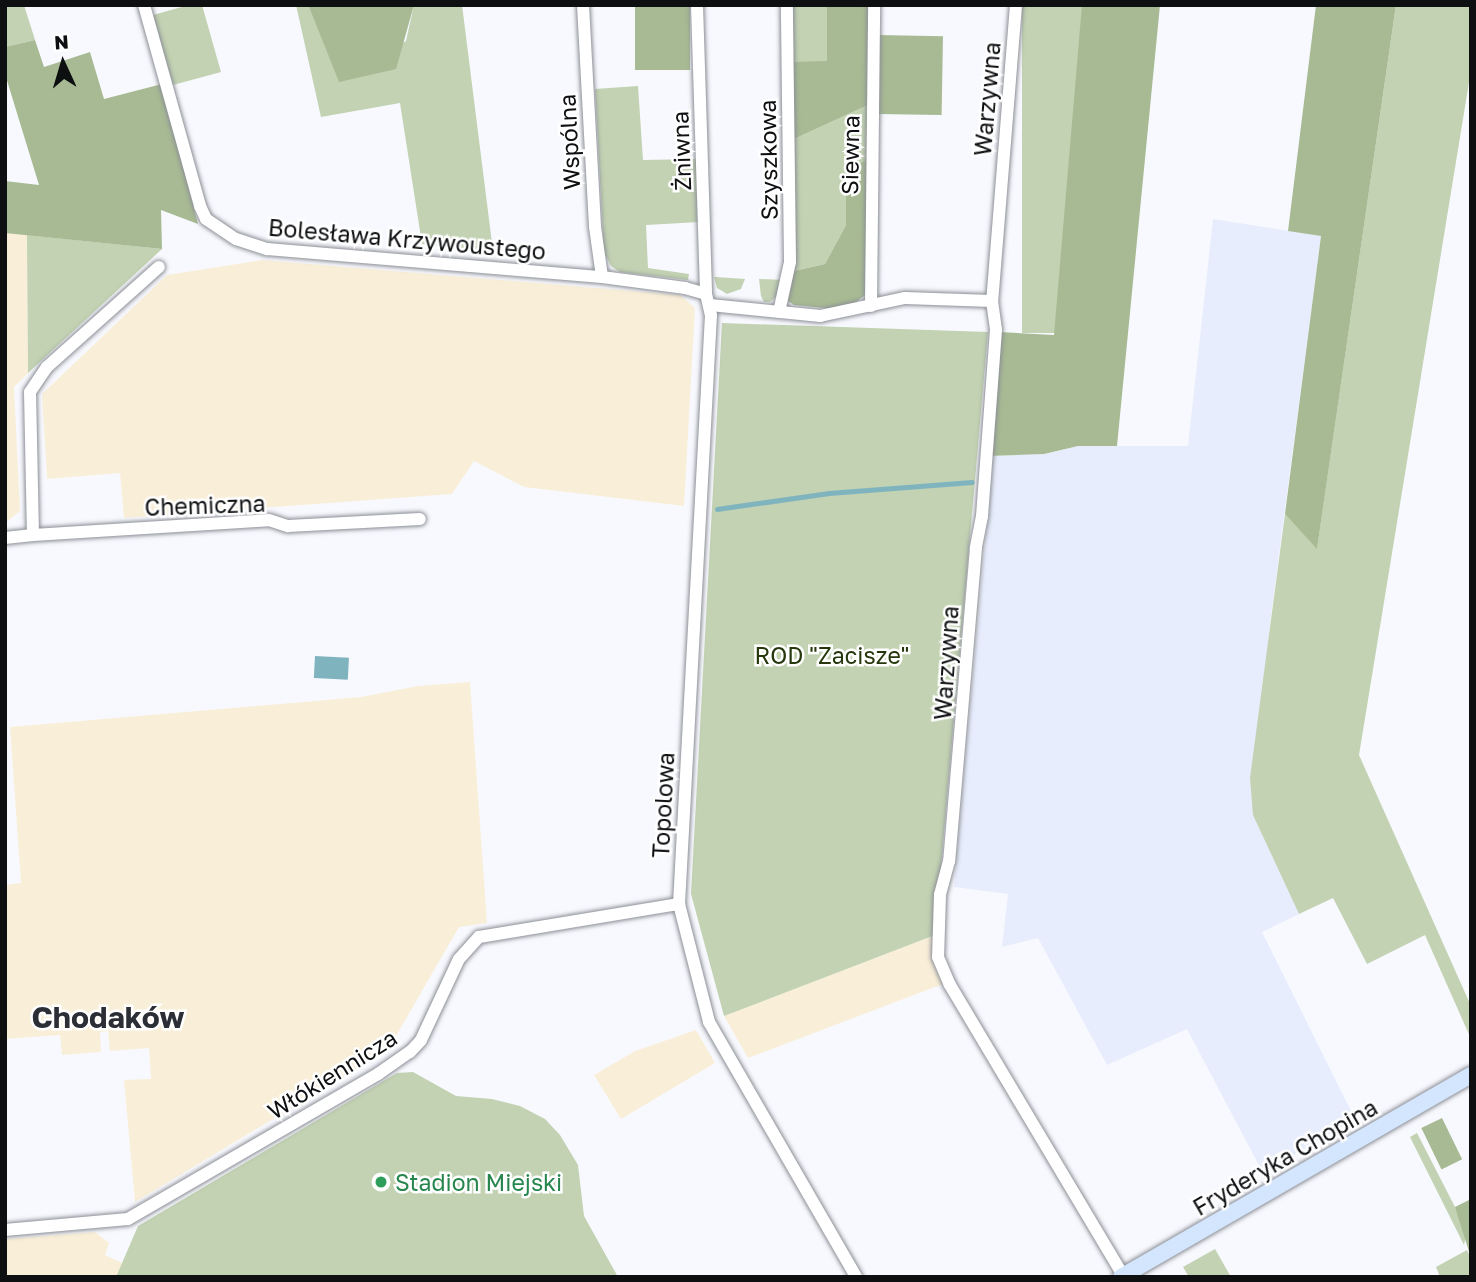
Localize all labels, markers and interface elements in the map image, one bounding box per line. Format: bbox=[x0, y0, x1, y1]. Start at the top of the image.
north arrow bbox=[28, 28, 98, 98]
text: N bbox=[53, 30, 70, 54]
street label: Warzywna bbox=[968, 41, 1006, 157]
street label: Wspólna bbox=[553, 93, 585, 191]
street label: Szyszkowa bbox=[753, 100, 783, 220]
street label: Żniwna bbox=[666, 111, 696, 191]
street label: Siewna bbox=[836, 115, 864, 195]
street label: Bolesława Krzywoustego bbox=[267, 213, 547, 265]
street label: Chemiczna bbox=[144, 489, 266, 521]
street label: Warzywna bbox=[928, 605, 964, 721]
park label: ROD "Zacisze" bbox=[755, 641, 909, 669]
street label: Topolowa bbox=[646, 751, 680, 859]
district label: Chodaków bbox=[32, 999, 184, 1035]
street label: Włókiennicza bbox=[262, 1023, 402, 1125]
street label: Fryderyka Chopina bbox=[1188, 1093, 1382, 1221]
place label: Stadion Miejski bbox=[395, 1168, 562, 1196]
marker: Stadion Miejski bbox=[373, 1174, 389, 1190]

